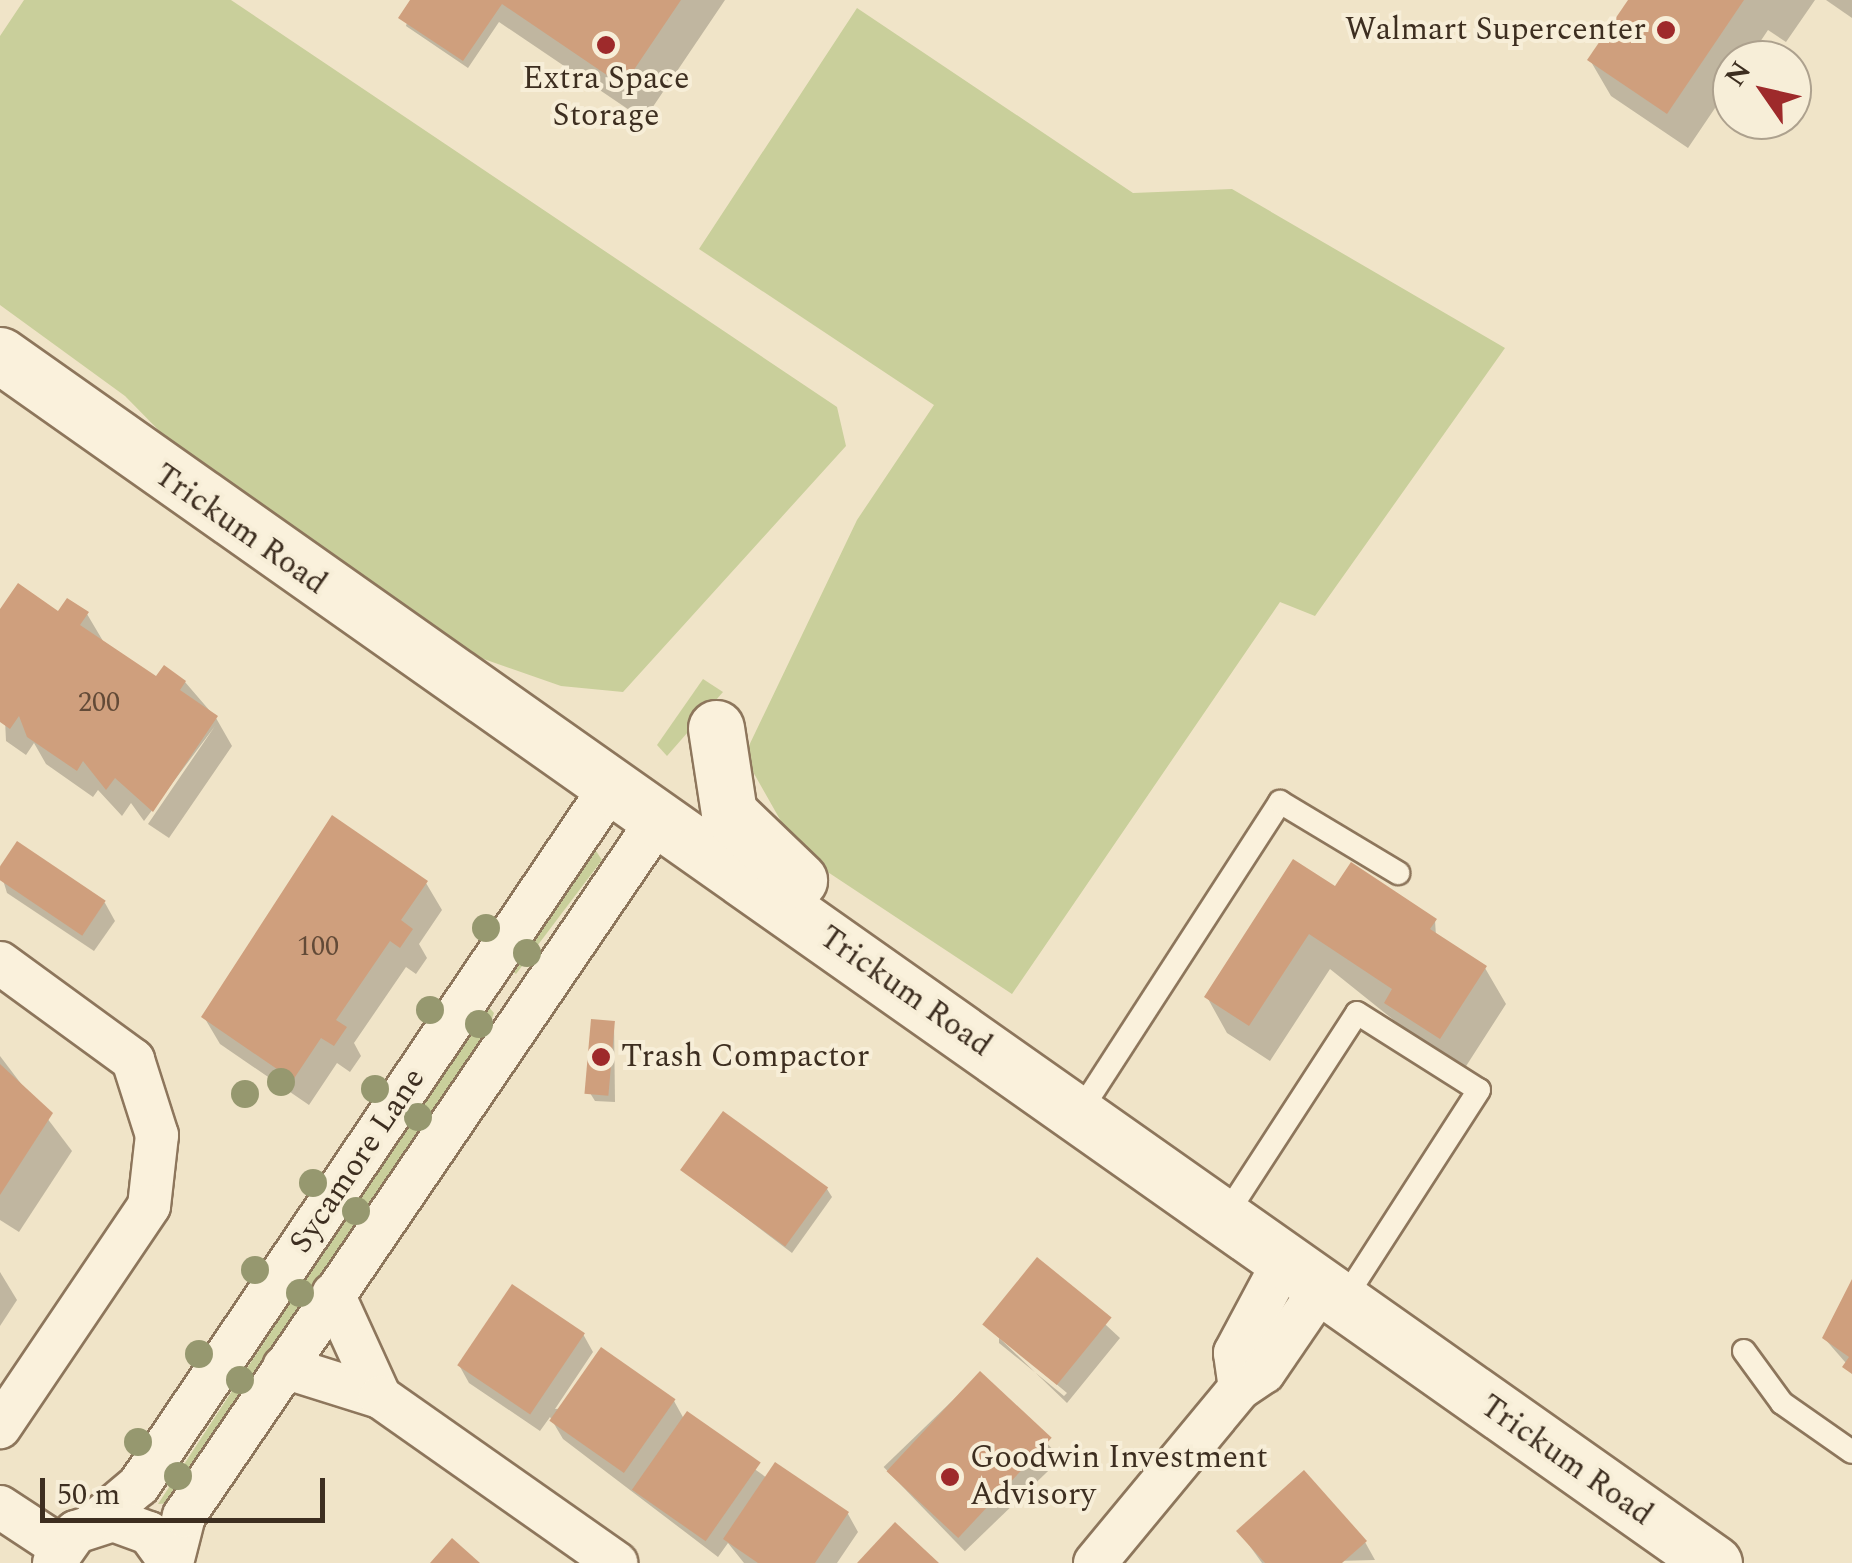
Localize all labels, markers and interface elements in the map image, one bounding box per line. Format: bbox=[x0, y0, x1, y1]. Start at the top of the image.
place label: Walmart Supercenter bbox=[1345, 11, 1646, 49]
marker: Walmart Supercenter bbox=[1655, 19, 1677, 41]
marker: Extra Space Storage bbox=[595, 34, 617, 56]
north arrow bbox=[1712, 40, 1812, 140]
text: N bbox=[1714, 53, 1763, 96]
place label: Extra Space Storage bbox=[523, 61, 689, 136]
street label: Trickum Road bbox=[146, 456, 334, 604]
house number: 200 bbox=[78, 686, 120, 720]
street label: Trickum Road bbox=[811, 918, 999, 1066]
house number: 100 bbox=[297, 930, 339, 964]
place label: Trash Compactor bbox=[621, 1038, 869, 1076]
marker: Trash Compactor bbox=[590, 1046, 612, 1068]
street label: Sycamore Lane bbox=[282, 1061, 434, 1261]
street label: Trickum Road bbox=[1472, 1387, 1660, 1535]
place label: Goodwin Investment Advisory bbox=[970, 1440, 1268, 1515]
scale bar bbox=[45, 1458, 330, 1520]
marker: Goodwin Investment Advisory bbox=[939, 1466, 961, 1488]
text: 50 m bbox=[57, 1472, 120, 1518]

